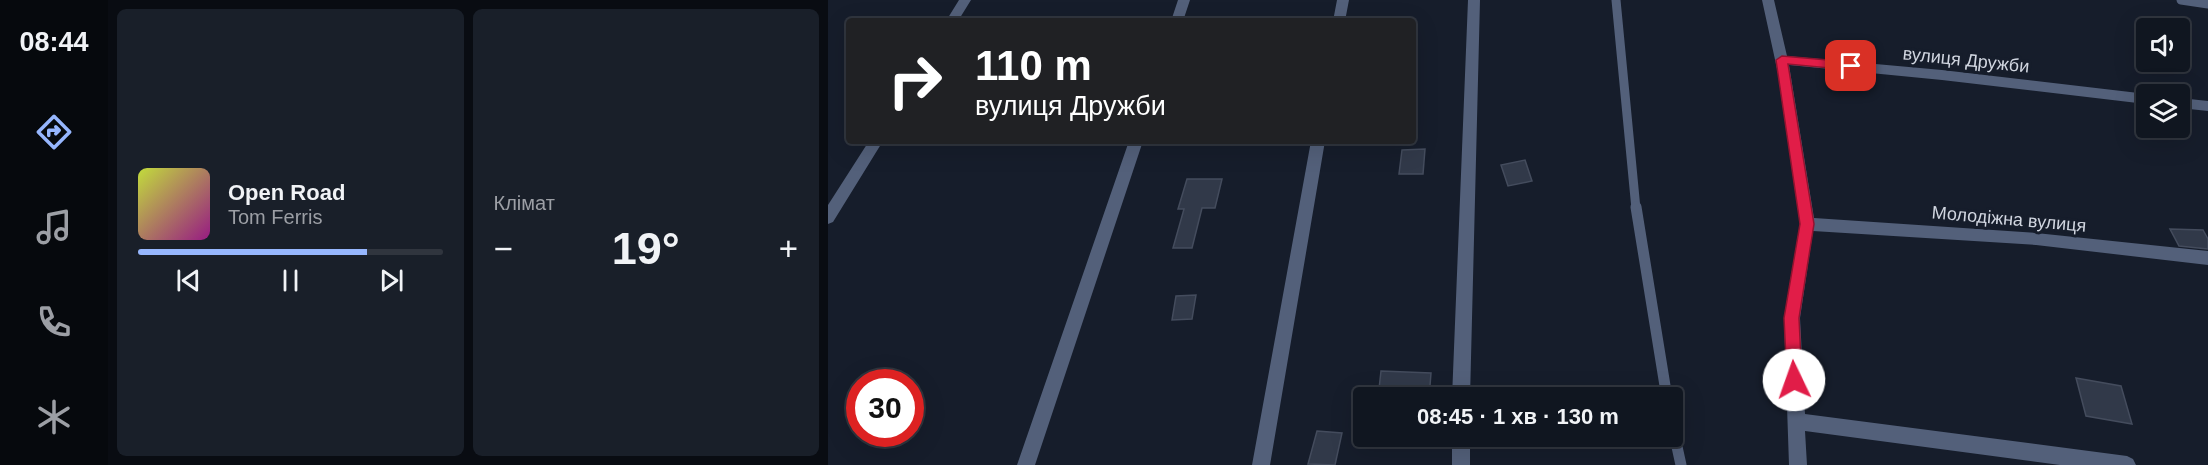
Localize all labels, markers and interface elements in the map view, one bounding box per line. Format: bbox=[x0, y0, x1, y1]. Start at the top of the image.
map controls bbox=[2136, 18, 2190, 138]
button: sound bbox=[2136, 18, 2190, 72]
text: 08:44 bbox=[19, 27, 89, 57]
pin bbox=[1825, 40, 1876, 91]
icon: right bbox=[876, 42, 954, 120]
text: 110 m bbox=[975, 42, 1092, 89]
street label: вулиця Дружби bbox=[1902, 43, 2030, 77]
icon: arrive bbox=[1834, 49, 1867, 82]
button: layers bbox=[2136, 84, 2190, 138]
text: вулиця Дружби bbox=[975, 91, 1166, 121]
icon: directions bbox=[33, 111, 75, 153]
text: Open Road bbox=[228, 180, 345, 205]
text: Клімат bbox=[494, 192, 555, 214]
street label: Молодіжна вулиця bbox=[1931, 202, 2087, 236]
icon: music bbox=[33, 206, 75, 248]
text: Tom Ferris bbox=[228, 206, 322, 228]
text: 19° bbox=[612, 223, 680, 274]
text: − bbox=[494, 230, 513, 267]
text: + bbox=[779, 230, 798, 267]
icon: previous bbox=[172, 264, 205, 297]
icon: pause bbox=[274, 264, 307, 297]
icon: next bbox=[375, 264, 408, 297]
icon: phone bbox=[33, 301, 75, 343]
position arrow bbox=[1762, 348, 1826, 412]
speed limit sign: 30 bbox=[846, 369, 924, 447]
icon: climate bbox=[33, 396, 75, 438]
text: 08:45 · 1 хв · 130 m bbox=[1417, 404, 1619, 429]

